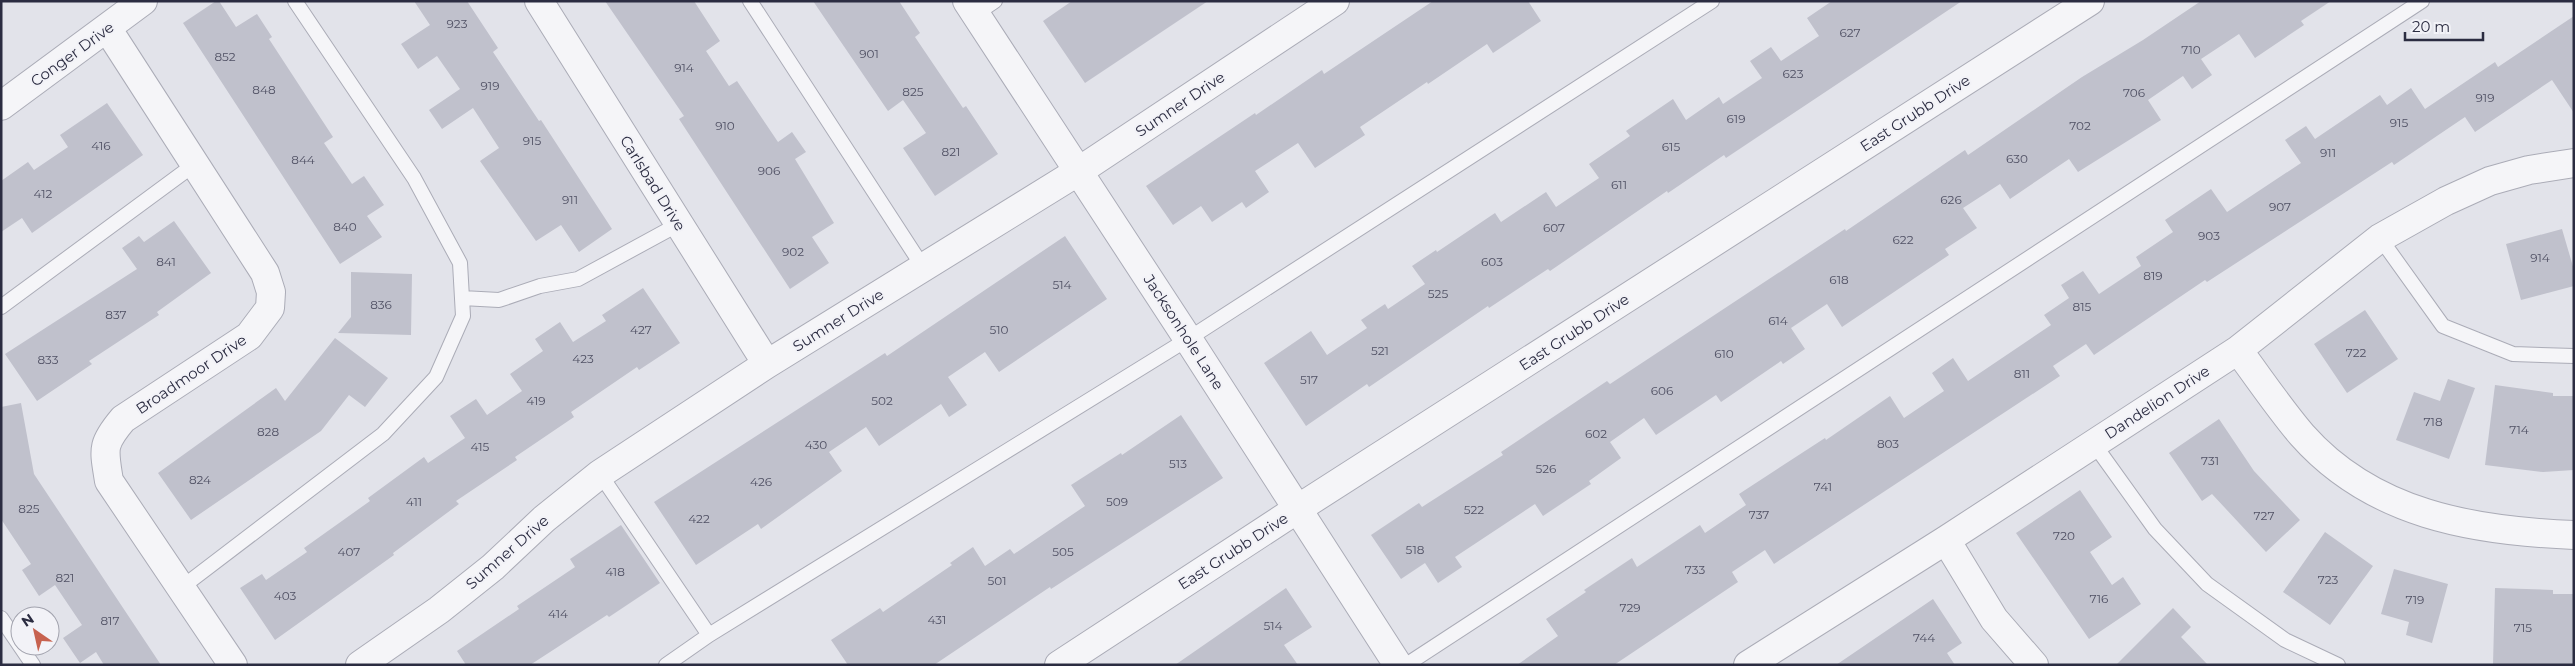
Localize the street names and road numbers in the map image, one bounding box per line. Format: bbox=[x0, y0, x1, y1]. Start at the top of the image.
street label: Conger Drive bbox=[27, 17, 117, 91]
street label: Sumner Drive bbox=[1132, 67, 1228, 141]
street label: East Grubb Drive bbox=[1856, 70, 1974, 156]
street label: Carlsbad Drive bbox=[616, 132, 690, 234]
street label: Jacksonhole Lane bbox=[1139, 270, 1228, 393]
street label: Sumner Drive bbox=[789, 284, 887, 356]
street label: East Grubb Drive bbox=[1515, 289, 1633, 375]
street label: Broadmoor Drive bbox=[132, 330, 250, 418]
street label: Dandelion Drive bbox=[2101, 361, 2213, 443]
street label: East Grubb Drive bbox=[1174, 508, 1292, 594]
street label: Sumner Drive bbox=[462, 511, 552, 593]

